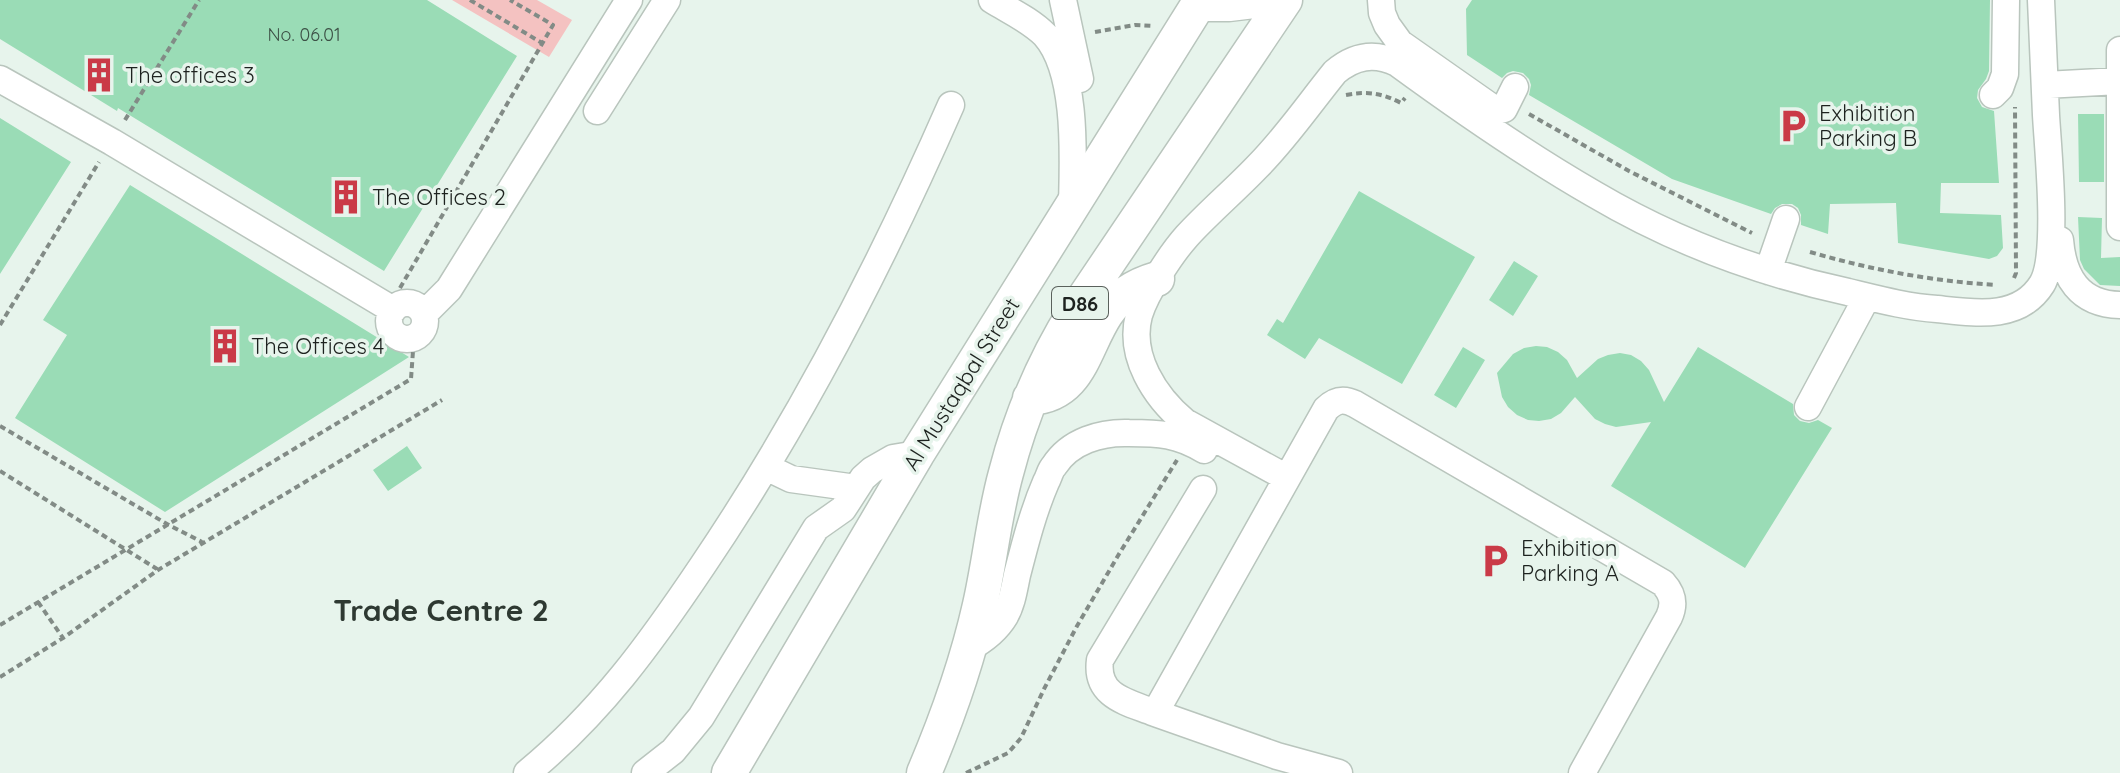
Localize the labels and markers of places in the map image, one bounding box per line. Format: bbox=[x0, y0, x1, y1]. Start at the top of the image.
building icon: The offices 3 bbox=[80, 56, 118, 94]
place label: The offices 3 bbox=[125, 61, 255, 89]
place label: Exhibition Parking B bbox=[1819, 99, 1917, 152]
parking icon: Exhibition Parking B bbox=[1774, 107, 1812, 145]
building icon: The Offices 2 bbox=[327, 178, 365, 216]
place label: The Offices 2 bbox=[372, 183, 506, 211]
building icon: The Offices 4 bbox=[206, 327, 244, 365]
place label: The Offices 4 bbox=[251, 332, 384, 360]
place label: Exhibition Parking A bbox=[1521, 534, 1619, 587]
parking icon: Exhibition Parking A bbox=[1476, 542, 1514, 580]

